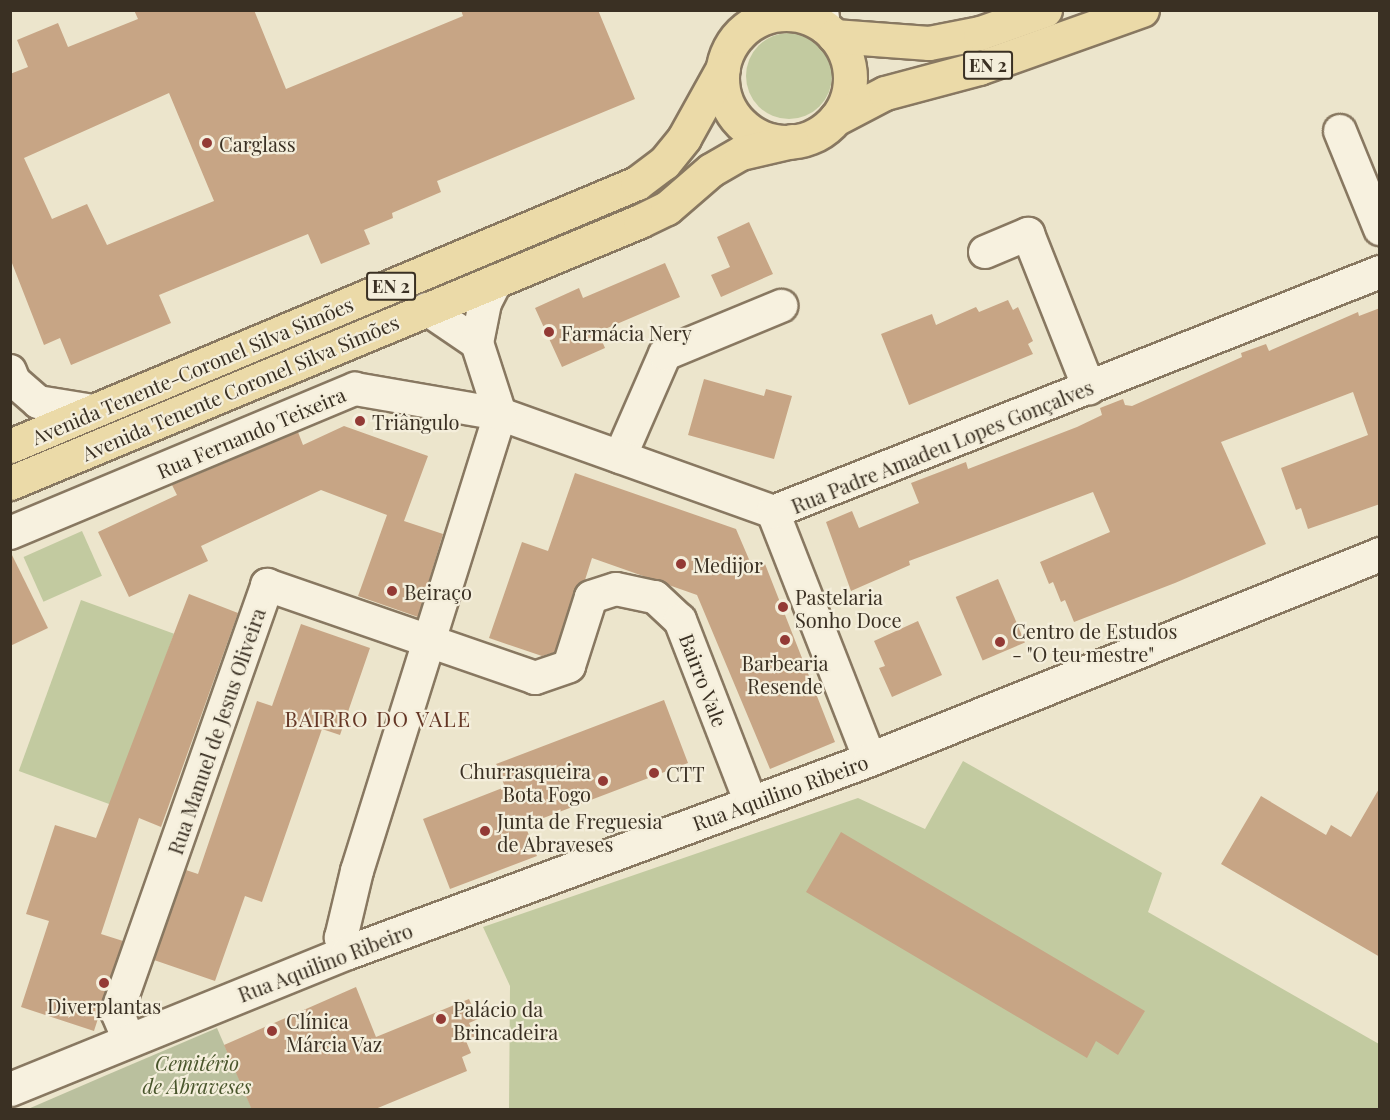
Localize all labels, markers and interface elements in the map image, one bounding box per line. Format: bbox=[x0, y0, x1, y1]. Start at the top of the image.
road number: EN 2 bbox=[962, 50, 1014, 80]
place label: Carglass bbox=[219, 131, 296, 155]
marker: Carglass bbox=[200, 136, 214, 150]
road number: EN 2 bbox=[366, 271, 416, 301]
street label: Avenida Tenente-Coronel Silva Simões bbox=[27, 291, 357, 449]
street label: Avenida Tenente Coronel Silva Simões bbox=[77, 309, 403, 465]
place label: Farmácia Nery bbox=[561, 320, 692, 344]
marker: Farmácia Nery bbox=[542, 325, 556, 339]
street label: Rua Padre Amadeu Lopes Gonçalves bbox=[787, 374, 1097, 518]
street label: Rua Fernando Teixeira bbox=[153, 381, 349, 483]
place label: Triângulo bbox=[372, 409, 460, 433]
marker: Triângulo bbox=[353, 414, 367, 428]
place label: Medijor bbox=[693, 552, 763, 576]
marker: Medijor bbox=[674, 557, 688, 571]
place label: Beiraço bbox=[404, 579, 472, 603]
marker: Beiraço bbox=[385, 584, 399, 598]
place label: Pastelaria Sonho Doce bbox=[795, 584, 902, 631]
marker: Pastelaria Sonho Doce bbox=[776, 600, 790, 614]
street label: Rua Manuel de Jesus Oliveira bbox=[162, 605, 270, 857]
place label: Centro de Estudos - "O teu mestre" bbox=[1012, 618, 1177, 665]
street label: Bairro Vale bbox=[675, 630, 733, 730]
marker: Barbearia Resende bbox=[778, 633, 792, 647]
marker: Centro de Estudos - "O teu mestre" bbox=[993, 635, 1007, 649]
place label: Barbearia Resende bbox=[742, 650, 828, 697]
district label: BAIRRO DO VALE bbox=[284, 705, 472, 731]
street label: Rua Aquilino Ribeiro bbox=[689, 749, 871, 835]
place label: Churrasqueira Bota Fogo bbox=[459, 758, 591, 805]
place label: CTT bbox=[666, 761, 705, 785]
marker: CTT bbox=[647, 766, 661, 780]
marker: Churrasqueira Bota Fogo bbox=[596, 774, 610, 788]
place label: Junta de Freguesia de Abraveses bbox=[497, 808, 663, 855]
marker: Junta de Freguesia de Abraveses bbox=[478, 824, 492, 838]
street label: Rua Aquilino Ribeiro bbox=[234, 917, 416, 1007]
marker: Diverplantas bbox=[97, 976, 111, 990]
place label: Diverplantas bbox=[47, 993, 161, 1017]
place label: Palácio da Brincadeira bbox=[453, 996, 558, 1043]
place label: Clínica Márcia Vaz bbox=[286, 1008, 383, 1055]
marker: Palácio da Brincadeira bbox=[434, 1012, 448, 1026]
marker: Clínica Márcia Vaz bbox=[263, 1022, 281, 1040]
park label: Cemitério de Abraveses bbox=[143, 1050, 251, 1097]

